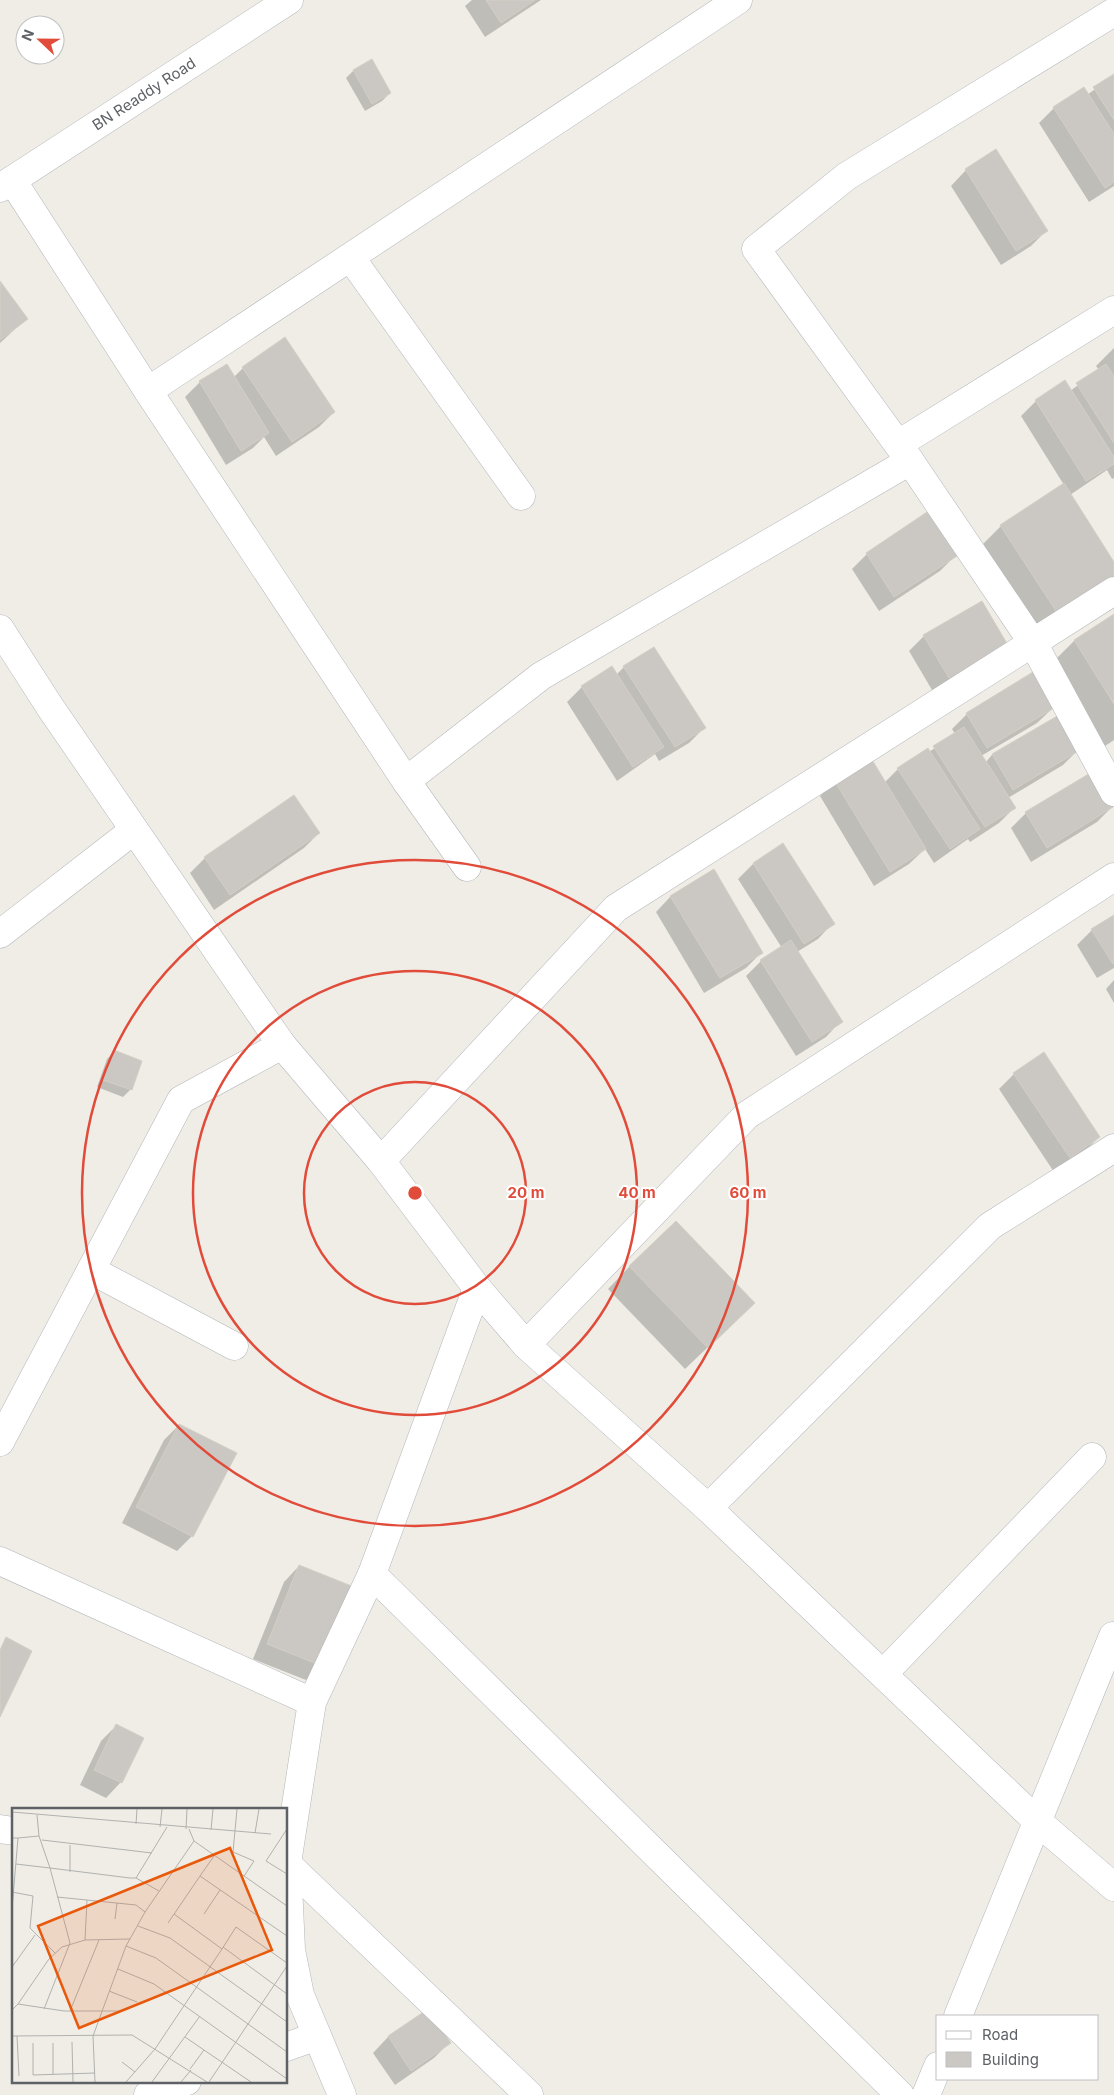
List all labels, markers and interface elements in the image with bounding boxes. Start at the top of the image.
north arrow [15,15,65,65]
text: N [18,27,37,43]
street label: BN Readdy Road [89,53,199,134]
text: 20 m [508,1183,544,1202]
text: 40 m [618,1183,656,1202]
text: 60 m [729,1183,767,1202]
centre of rings [406,1184,424,1202]
inset map [12,1808,288,2082]
legend [936,2015,1099,2080]
text: Road [982,2025,1018,2044]
text: Building [982,2050,1039,2069]

